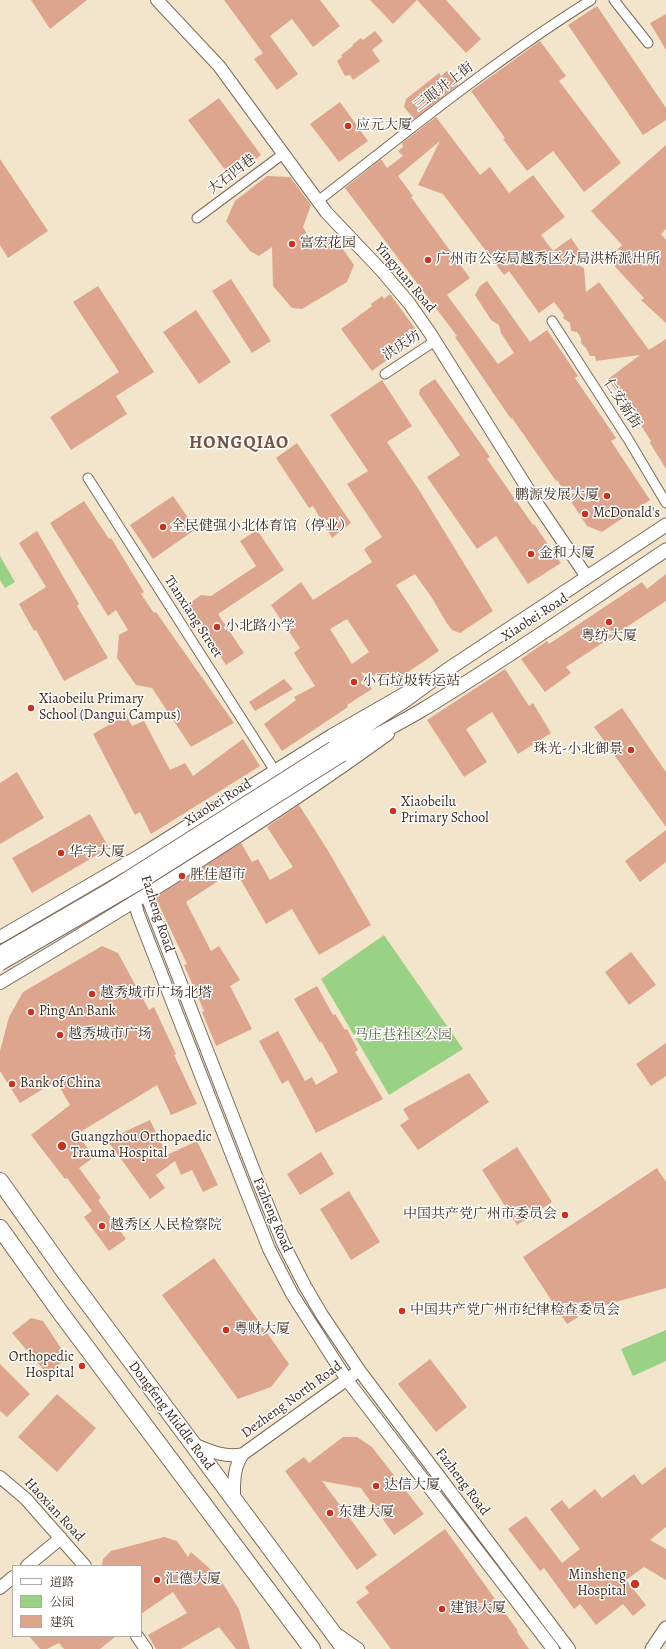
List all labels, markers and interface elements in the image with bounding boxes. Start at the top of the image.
street label: 三眼井上街 [411,59,477,115]
place label: 应元大厦 [356,118,412,134]
marker: 应元大厦 [343,121,353,131]
street label: 大石四巷 [205,151,259,199]
place label: 富宏花园 [300,236,356,252]
marker: 富宏花园 [287,239,297,249]
street label: Yingyuan Road [371,240,439,316]
place label: 广州市公安局越秀区分局洪桥派出所 [436,252,660,268]
marker: 广州市公安局越秀区分局洪桥派出所 [423,255,433,265]
street label: 洪庆坊 [380,328,424,364]
street label: 仁安新街 [600,376,644,432]
district label: HONGQIAO [189,433,289,455]
place label: 鹏源发展大厦 [515,488,599,504]
marker: 鹏源发展大厦 [602,491,612,501]
place label: McDonald's [593,506,660,522]
marker: McDonald's [580,509,590,519]
place label: 全民健强小北体育馆（停业） [171,519,353,535]
marker: 全民健强小北体育馆（停业） [158,522,168,532]
place label: 金和大厦 [539,546,595,562]
marker: 金和大厦 [526,549,536,559]
street label: Tianxiang Street [160,573,226,661]
street label: Xiaobei Road [499,590,571,646]
marker: 粤纺大厦 [604,617,614,627]
place label: 小北路小学 [225,619,295,635]
marker: 小北路小学 [212,622,222,632]
place label: 粤纺大厦 [581,629,637,645]
place label: 小石垃圾转运站 [362,674,460,690]
marker: 小石垃圾转运站 [349,677,359,687]
place label: Xiaobeilu Primary School (Dangui Campus) [39,692,180,724]
marker: Xiaobeilu Primary School (Dangui Campus) [26,703,36,713]
place label: 珠光-小北御景 [534,742,623,758]
marker: 珠光-小北御景 [626,745,636,755]
street label: Xiaobei Road [181,776,255,830]
place label: Xiaobeilu Primary School [401,795,489,828]
marker: Xiaobeilu Primary School [388,806,398,816]
place label: 华宇大厦 [69,845,125,861]
marker: 华宇大厦 [56,848,66,858]
place label: 胜佳超市 [190,868,246,884]
marker: 胜佳超市 [177,871,187,881]
street label: Fazheng Road [137,873,177,955]
place label: 越秀城市广场北塔 [100,986,212,1002]
marker: 越秀城市广场北塔 [87,989,97,999]
place label: Ping An Bank [39,1004,116,1020]
marker: Ping An Bank [26,1007,36,1017]
place label: 越秀城市广场 [68,1027,152,1043]
park label: 马庄巷社区公园 [354,1028,452,1044]
marker: 越秀城市广场 [55,1030,65,1040]
place label: Bank of China [20,1076,101,1092]
marker: Bank of China [7,1079,17,1089]
place label: Guangzhou Orthopaedic Trauma Hospital [71,1130,212,1162]
marker: Guangzhou Orthopaedic Trauma Hospital [56,1140,68,1152]
street label: Fazheng Road [249,1175,295,1255]
place label: 中国共产党广州市委员会 [403,1207,557,1223]
marker: 中国共产党广州市委员会 [560,1210,570,1220]
place label: 越秀区人民检察院 [110,1218,222,1234]
marker: 越秀区人民检察院 [97,1221,107,1231]
place label: 中国共产党广州市纪律检查委员会 [410,1303,620,1319]
marker: 中国共产党广州市纪律检查委员会 [397,1306,407,1316]
place label: 粤财大厦 [234,1322,290,1338]
marker: 粤财大厦 [221,1325,231,1335]
place label: Orthopedic Hospital [9,1350,74,1382]
street label: Dongfeng Middle Road [125,1358,217,1474]
street label: Dezheng North Road [239,1358,345,1442]
marker: Orthopedic Hospital [77,1361,87,1371]
street label: Fazheng Road [431,1445,493,1519]
street label: Haoxian Road [21,1475,87,1545]
place label: 达信大厦 [384,1478,440,1494]
marker: 达信大厦 [371,1481,381,1491]
place label: 东建大厦 [338,1505,394,1521]
marker: 东建大厦 [325,1508,335,1518]
legend [12,1565,142,1637]
place label: Minsheng Hospital [569,1568,626,1600]
place label: 汇德大厦 [165,1572,221,1588]
text: 道路 [50,1574,74,1590]
marker: 汇德大厦 [152,1575,162,1585]
marker: Minsheng Hospital [629,1578,641,1590]
text: 公园 [50,1594,74,1610]
place label: 建银大厦 [450,1601,506,1617]
marker: 建银大厦 [437,1604,447,1614]
text: 建筑 [50,1614,74,1630]

